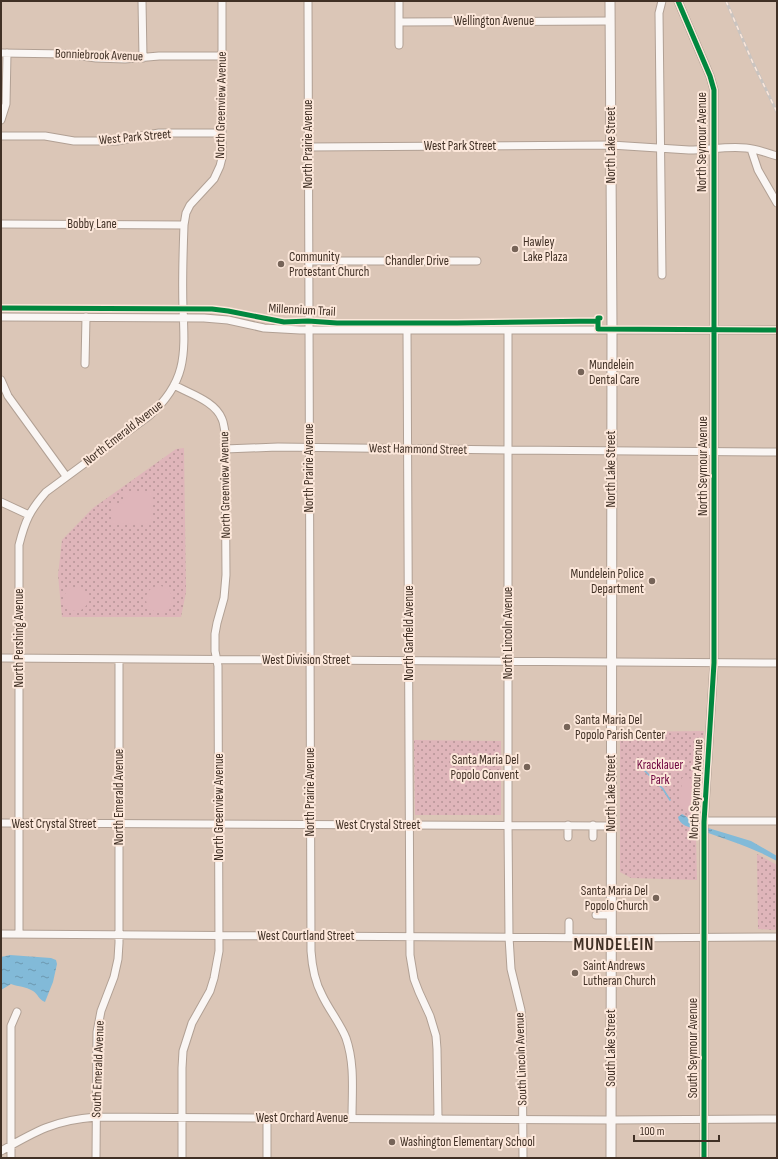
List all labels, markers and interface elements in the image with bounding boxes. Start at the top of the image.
street label: Wellington Avenue [454,13,534,29]
street label: Bonniebrook Avenue [55,45,143,65]
street label: North Greenview Avenue [212,51,230,159]
street label: North Seymour Avenue [694,92,710,192]
street label: North Prairie Avenue [300,99,316,189]
street label: North Lake Street [603,107,619,183]
street label: West Park Street [98,126,172,148]
street label: West Park Street [424,138,496,154]
street label: Bobby Lane [67,216,117,232]
place label: Hawley Lake Plaza [523,234,567,265]
marker: Hawley Lake Plaza [510,244,520,254]
place label: Community Protestant Church [289,249,369,280]
street label: Chandler Drive [385,253,449,269]
marker: Community Protestant Church [276,259,286,269]
street label: Millennium Trail [268,300,336,320]
place label: Mundelein Dental Care [589,357,640,388]
marker: Mundelein Dental Care [576,367,586,377]
street label: North Emerald Avenue [80,397,166,469]
street label: North Seymour Avenue [695,416,711,516]
street label: North Prairie Avenue [301,423,317,513]
street label: North Greenview Avenue [216,431,234,539]
street label: North Lake Street [603,431,619,507]
street label: West Hammond Street [369,440,467,458]
place label: Mundelein Police Department [571,566,644,597]
marker: Mundelein Police Department [647,576,657,586]
street label: North Garfield Avenue [401,585,417,681]
street label: North Lincoln Avenue [500,587,516,679]
street label: North Pershing Avenue [11,588,27,688]
street label: West Division Street [262,652,350,668]
place label: Santa Maria Del Popolo Parish Center [575,712,665,743]
marker: Santa Maria Del Popolo Parish Center [562,722,572,732]
street label: North Seymour Avenue [685,739,707,839]
street label: North Prairie Avenue [302,747,318,837]
street label: North Emerald Avenue [111,749,127,845]
place label: Santa Maria Del Popolo Convent [451,752,519,783]
street label: North Greenview Avenue [211,753,227,861]
street label: North Lake Street [603,755,619,831]
park label: Kracklauer Park [637,757,683,788]
marker: Santa Maria Del Popolo Convent [522,762,532,772]
street label: West Crystal Street [12,816,96,832]
street label: West Crystal Street [336,817,420,833]
place label: Santa Maria Del Popolo Church [581,883,648,914]
marker: Santa Maria Del Popolo Church [651,893,661,903]
street label: West Courtland Street [258,928,354,944]
district label: MUNDELEIN [574,935,654,955]
place label: Saint Andrews Lutheran Church [583,958,656,989]
marker: Saint Andrews Lutheran Church [570,968,580,978]
street label: South Seymour Avenue [685,998,701,1098]
street label: South Lake Street [603,1009,619,1087]
street label: South Lincoln Avenue [511,1012,531,1106]
street label: South Emerald Avenue [88,1020,108,1118]
street label: West Orchard Avenue [256,1110,348,1126]
scale bar [634,1117,719,1143]
text: 100 m [640,1124,665,1139]
place label: Washington Elementary School [400,1134,535,1150]
marker: Washington Elementary School [387,1137,397,1147]

